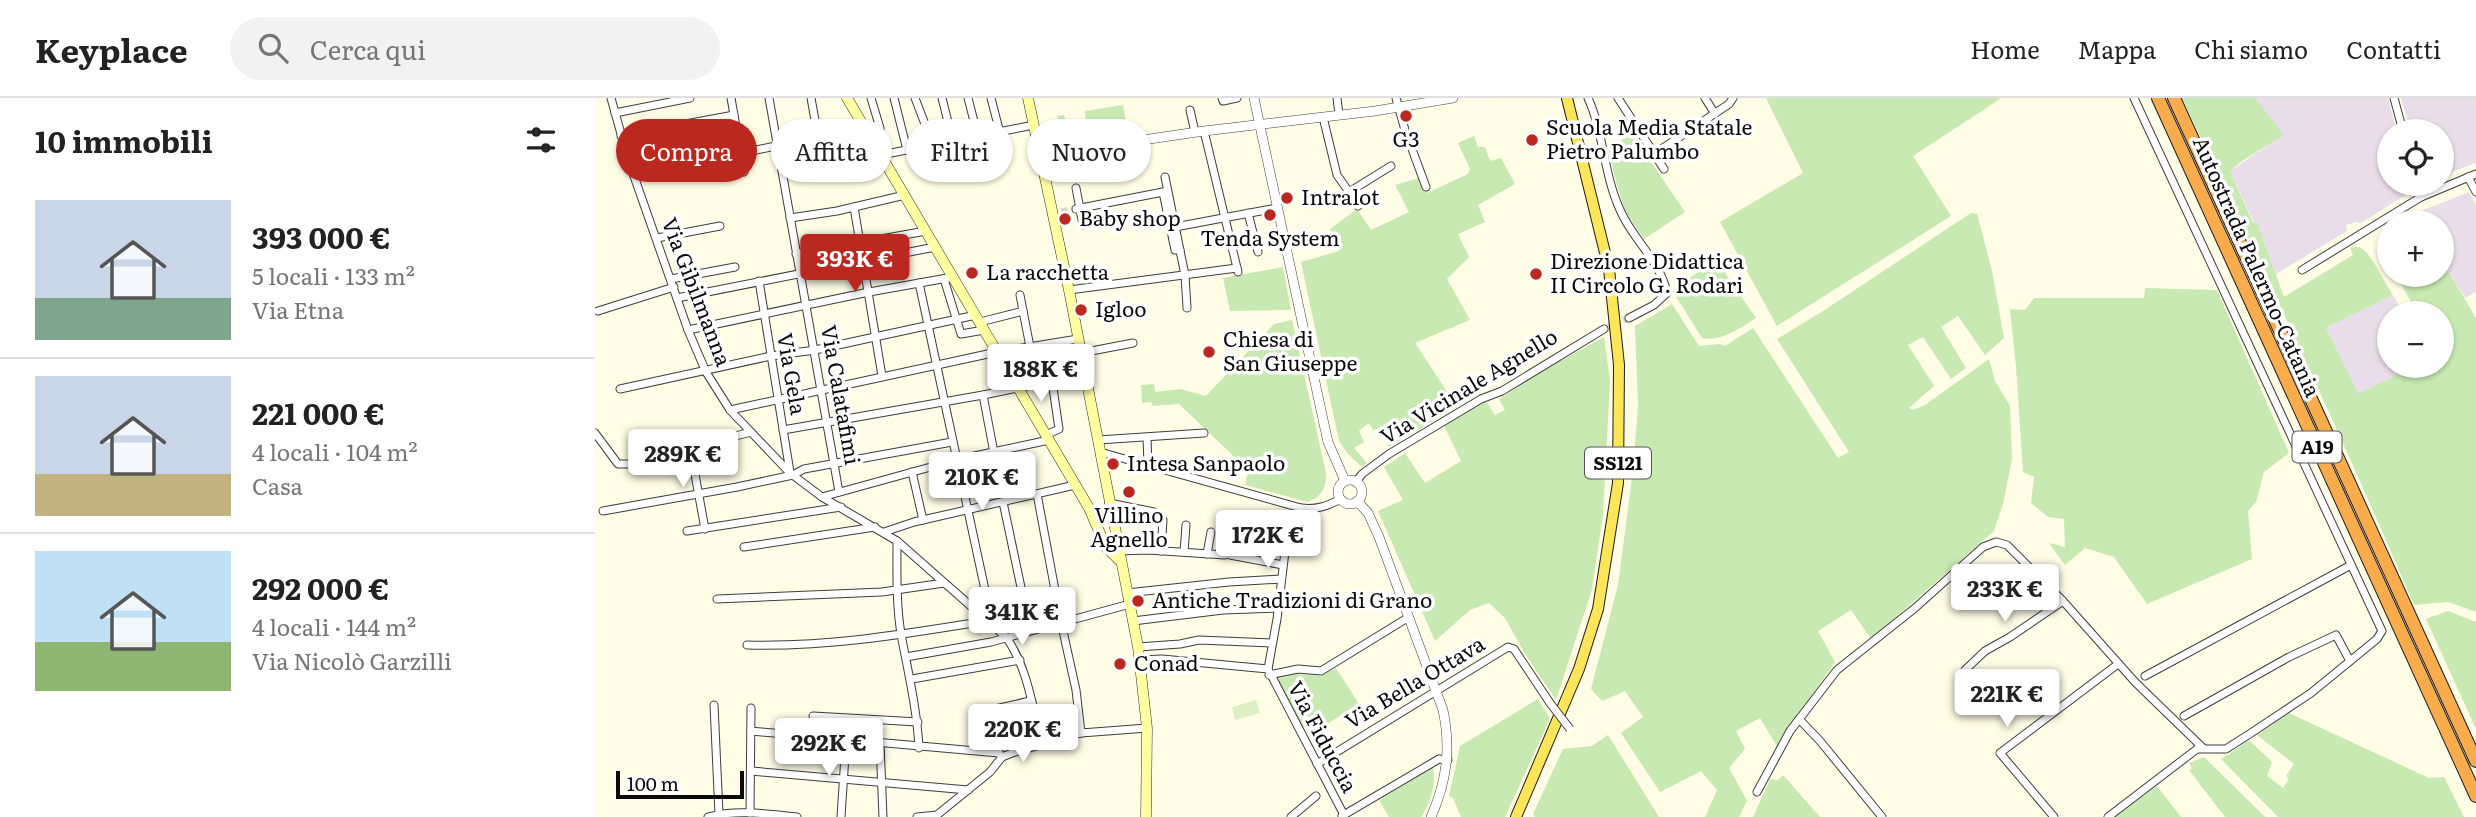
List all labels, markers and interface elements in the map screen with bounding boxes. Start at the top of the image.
search box [230,17,720,80]
text: Keyplace [35,24,188,73]
icon: search [254,29,292,67]
text: Cerca qui [310,29,426,68]
text: Home [1970,31,2040,66]
text: Mappa [2078,31,2156,66]
text: Chi siamo [2194,31,2308,66]
text: Contatti [2346,31,2441,66]
marker: G3 [1398,108,1414,124]
place label: Scuola Media Statale Pietro Palumbo [1546,110,1753,165]
text: 10 immobili [35,118,213,162]
chip: Compra [616,119,757,182]
chip: Affitta [771,119,892,182]
chip: Filtri [906,119,1013,182]
chip: Nuovo [1027,119,1151,182]
map controls [2377,119,2454,378]
button: locate [2377,119,2454,196]
icon: filters [522,121,560,159]
place label: G3 [1392,122,1420,153]
street label: Autostrada Palermo-Catania [2187,131,2330,402]
marker: Scuola Media Statale Pietro Palumbo [1524,132,1540,148]
place label: Intralot [1301,180,1380,211]
marker: Intralot [1279,190,1295,206]
place label: Baby shop [1079,201,1181,232]
marker: Tenda System [1262,207,1278,223]
button: + [2377,210,2454,287]
marker: Baby shop [1057,211,1073,227]
street label: Via Gibilmanna [656,212,741,371]
text: 393 000 € [252,214,391,258]
place label: Tenda System [1200,221,1340,252]
icon: home [91,228,175,312]
pin: 393K € [798,234,912,294]
text: 393K € [816,240,894,274]
place label: Direzione Didattica II Circolo G. Rodari [1550,244,1745,299]
place label: La racchetta [986,255,1110,286]
text: 5 locali · 133 m² [252,258,415,292]
marker: La racchetta [964,265,980,281]
marker: Direzione Didattica II Circolo G. Rodari [1528,266,1544,282]
text: Via Etna [252,292,344,326]
place label: Igloo [1095,292,1147,323]
button: − [2377,301,2454,378]
marker: Igloo [1073,302,1089,318]
street label: Via Vicinale Agnello [1373,319,1562,450]
street label: Via Calatafimi [815,322,870,467]
place label: Chiesa di San Giuseppe [1223,322,1358,377]
street label: Via Gela [771,330,816,418]
pin: 188K € [984,344,1098,404]
marker: Chiesa di San Giuseppe [1201,344,1217,360]
text: 188K € [1003,350,1079,384]
text: 221 000 € [252,390,385,434]
icon: home [91,404,175,488]
pin: 289K € [626,430,740,489]
road number: A19 [2293,432,2341,462]
text: 4 locali · 104 m² [252,434,418,468]
text: 289K € [644,435,722,469]
place label: Intesa Sanpaolo [1127,446,1285,477]
road number: SS121 [1585,448,1651,478]
pin: 210K € [925,452,1039,512]
marker: Intesa Sanpaolo [1105,456,1121,472]
text: 210K € [945,458,1019,492]
text: Casa [252,468,303,502]
marker: Villino Agnello [1121,484,1137,500]
place label: Villino Agnello [1090,498,1168,553]
pin: 172K € [1211,510,1325,570]
text: 172K € [1232,516,1304,550]
pin: 233K € [1948,564,2062,624]
text: 292 000 € [252,565,389,609]
text: 233K € [1967,570,2043,604]
icon: home [91,579,175,663]
place label: Antiche Tradizioni di Grano [1152,583,1432,614]
pin: 341K € [965,588,1079,647]
text: 341K € [985,593,1059,627]
marker: Antiche Tradizioni di Grano [1130,593,1146,609]
text: 4 locali · 144 m² [252,609,416,643]
street label: Via Bella Ottava [1338,626,1490,735]
text: Via Nicolò Garzilli [252,643,452,677]
place label: Conad [1134,646,1199,677]
marker: Conad [1112,656,1128,672]
pin: 221K € [1950,670,2064,729]
street label: Via Fiduccia [1282,674,1367,798]
text: 221K € [1971,675,2043,709]
pin: 220K € [966,704,1080,764]
text: 220K € [984,710,1062,744]
pin: 292K € [772,718,886,778]
text: 292K € [791,724,867,758]
scale bar [616,768,744,800]
text: 100 m [627,769,679,797]

